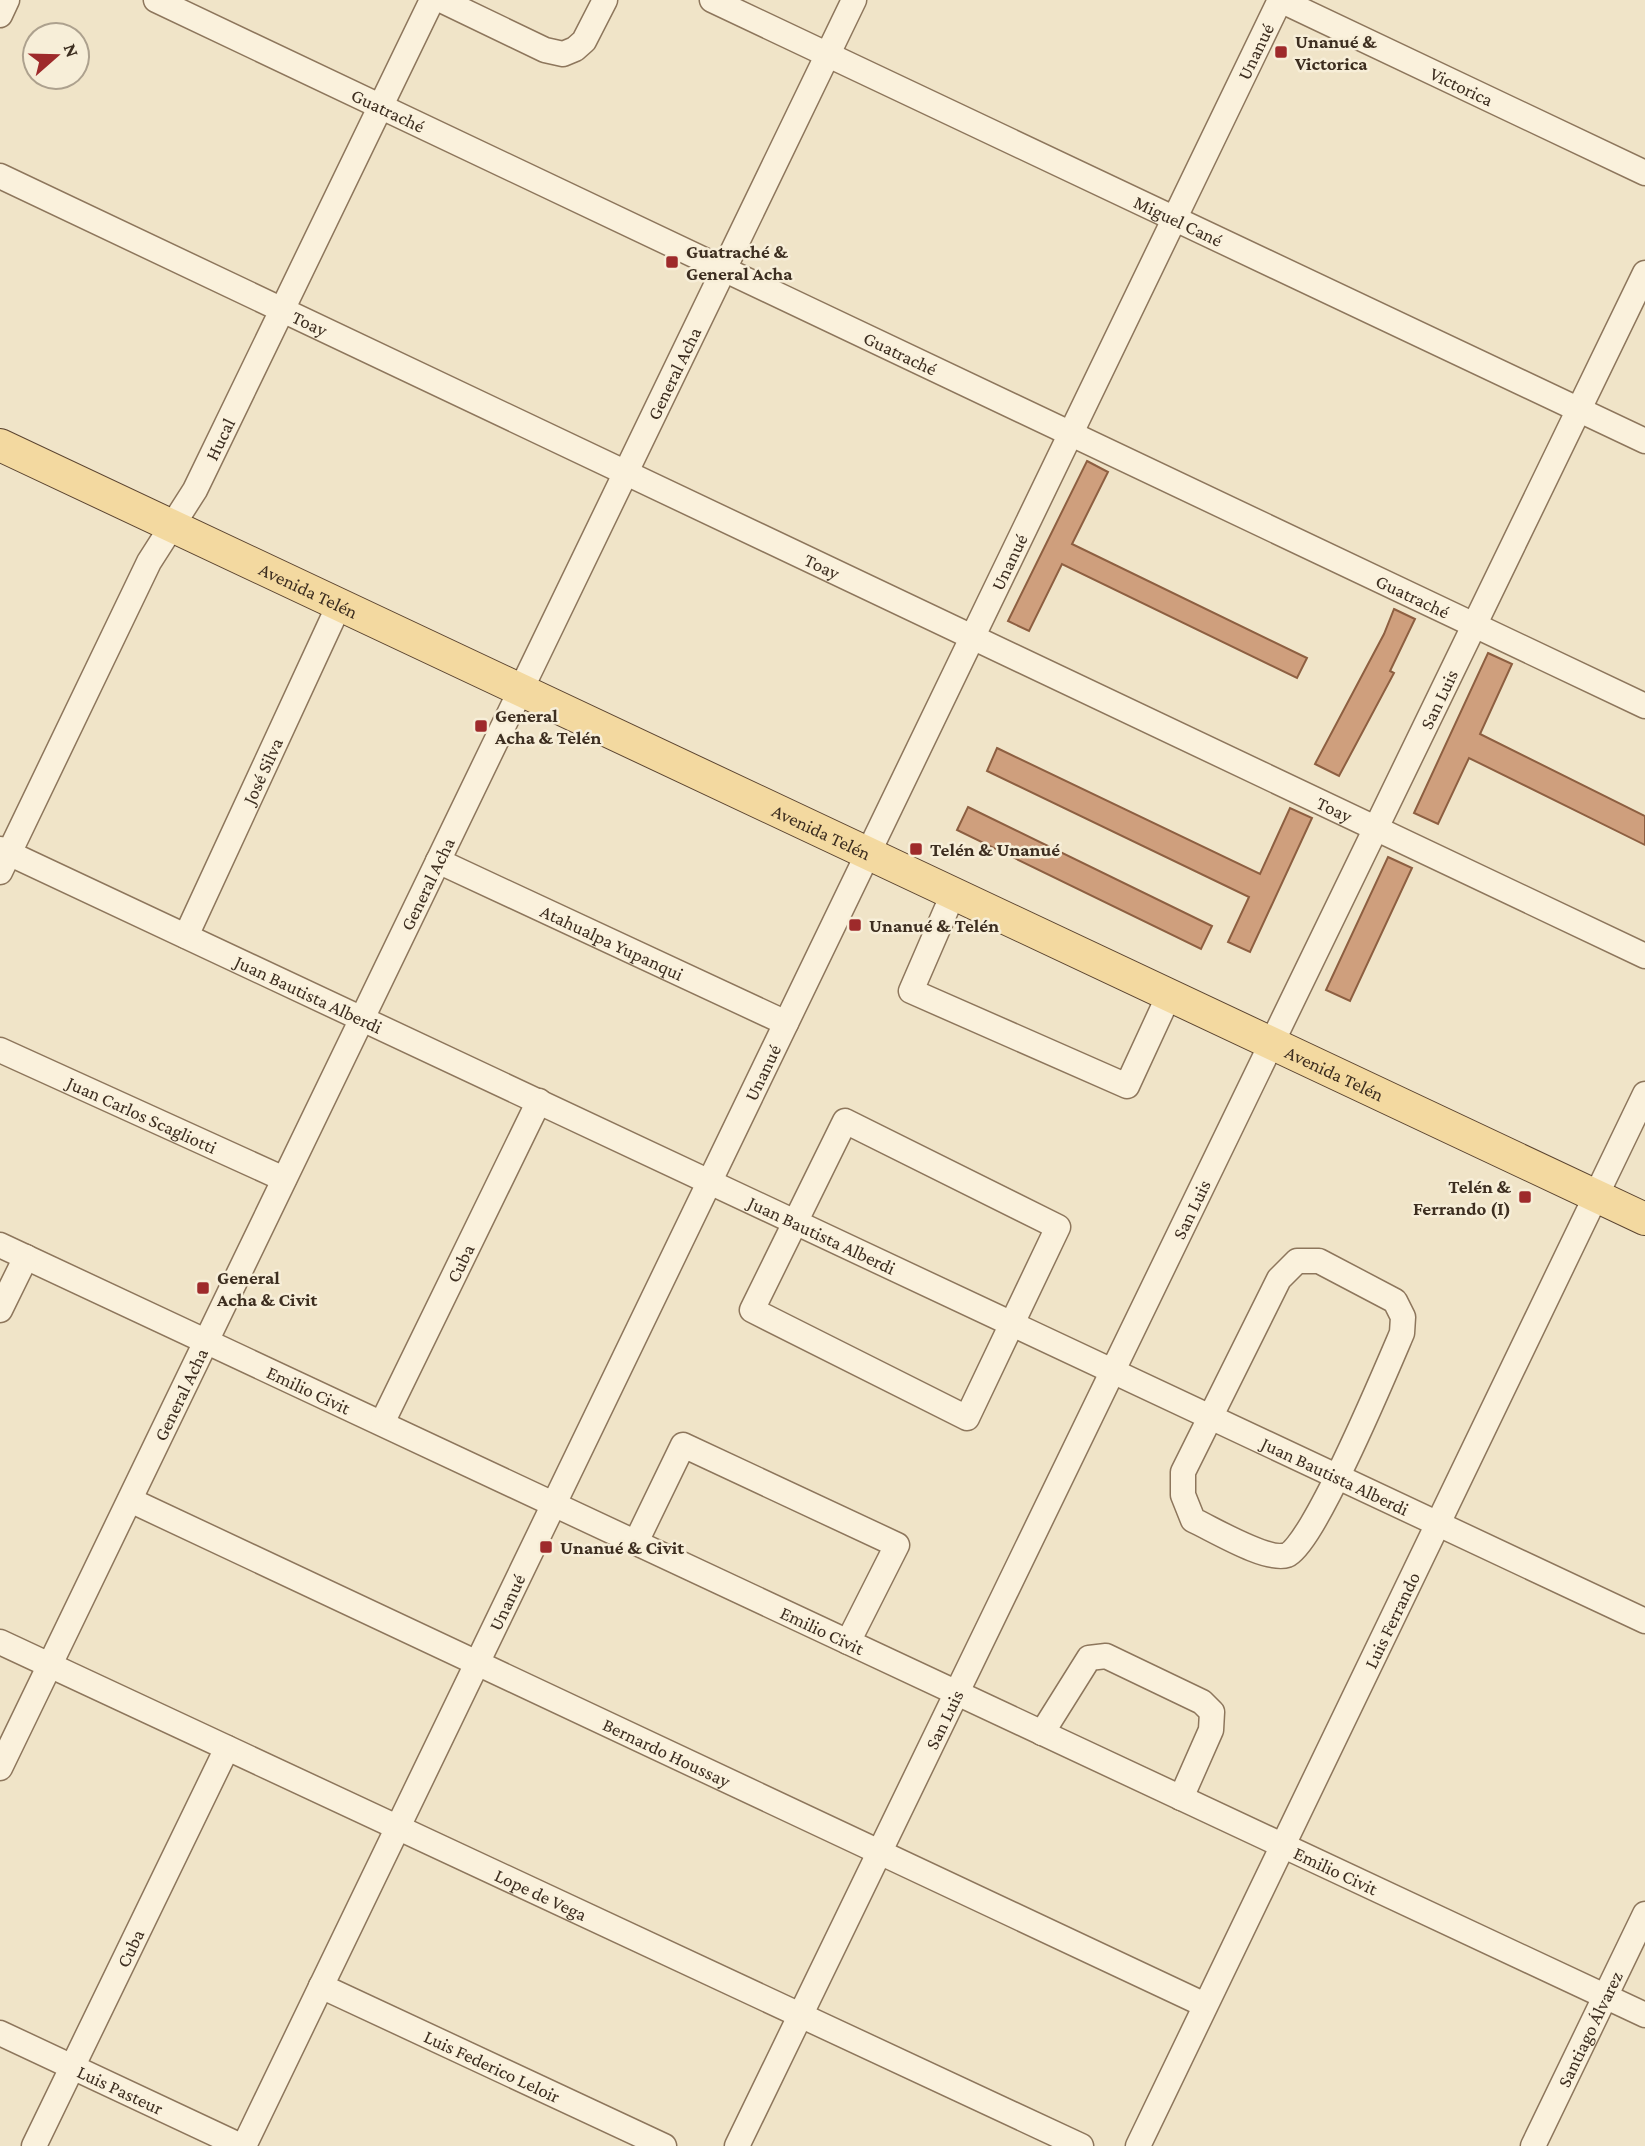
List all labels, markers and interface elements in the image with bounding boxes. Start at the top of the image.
street label: Unanué [1233,20,1278,83]
north arrow [21,21,91,91]
place label: Unanué & Victorica [1294,31,1377,74]
text: N [59,41,84,60]
marker: Unanué & Victorica [1273,44,1289,60]
street label: Victorica [1426,63,1497,111]
street label: Guatraché [348,84,428,137]
street label: Miguel Cané [1131,191,1226,251]
place label: Guatraché & General Acha [686,241,793,284]
marker: Guatraché & General Acha [664,254,680,270]
street label: Toay [289,306,331,341]
street label: General Acha [643,323,706,423]
street label: Guatraché [860,327,940,380]
street label: Hucal [201,415,239,464]
street label: Unanué [987,531,1032,594]
street label: Toay [801,549,843,584]
street label: Avenida Telén [256,558,361,623]
street label: Guatraché [1373,570,1453,623]
street label: San Luis [1416,666,1462,732]
place label: General Acha & Telén [494,705,601,748]
marker: General Acha & Telén [473,718,489,734]
street label: José Silva [238,734,287,809]
street label: Toay [1313,792,1356,827]
street label: Avenida Telén [769,800,874,864]
street label: General Acha [396,834,459,934]
place label: Telén & Unanué [930,839,1060,860]
marker: Telén & Unanué [908,841,924,857]
street label: Atahualpa Yupanqui [537,900,687,985]
place label: Unanué & Telén [869,915,999,936]
marker: Unanué & Telén [847,917,863,933]
street label: Juan Bautista Alberdi [230,950,385,1038]
street label: Unanué [740,1041,785,1104]
street label: Avenida Telén [1282,1041,1387,1106]
street label: Juan Carlos Scagliotti [62,1071,220,1158]
street label: San Luis [1168,1176,1215,1243]
place label: Telén & Ferrando (I) [1413,1176,1512,1220]
marker: Telén & Ferrando (I) [1517,1189,1533,1205]
street label: Juan Bautista Alberdi [743,1191,899,1279]
street label: Cuba [442,1241,479,1286]
place label: General Acha & Civit [216,1267,318,1310]
marker: General Acha & Civit [195,1280,211,1296]
street label: General Acha [150,1345,212,1444]
street label: Emilio Civit [263,1361,354,1419]
street label: Juan Bautista Alberdi [1256,1432,1412,1520]
place label: Unanué & Civit [560,1537,684,1558]
marker: Unanué & Civit [538,1539,554,1555]
street label: Luis Ferrando [1360,1569,1424,1672]
street label: Unanué [485,1571,530,1634]
street label: Emilio Civit [777,1602,868,1659]
street label: San Luis [921,1687,967,1753]
street label: Bernardo Houssay [599,1714,734,1792]
street label: Emilio Civit [1291,1842,1381,1900]
street label: Lope de Vega [492,1864,590,1925]
street label: Cuba [112,1926,149,1971]
street label: Santiago Álvarez [1553,1968,1627,2090]
street label: Luis Federico Leloir [421,2026,564,2107]
street label: Luis Pasteur [74,2061,167,2119]

